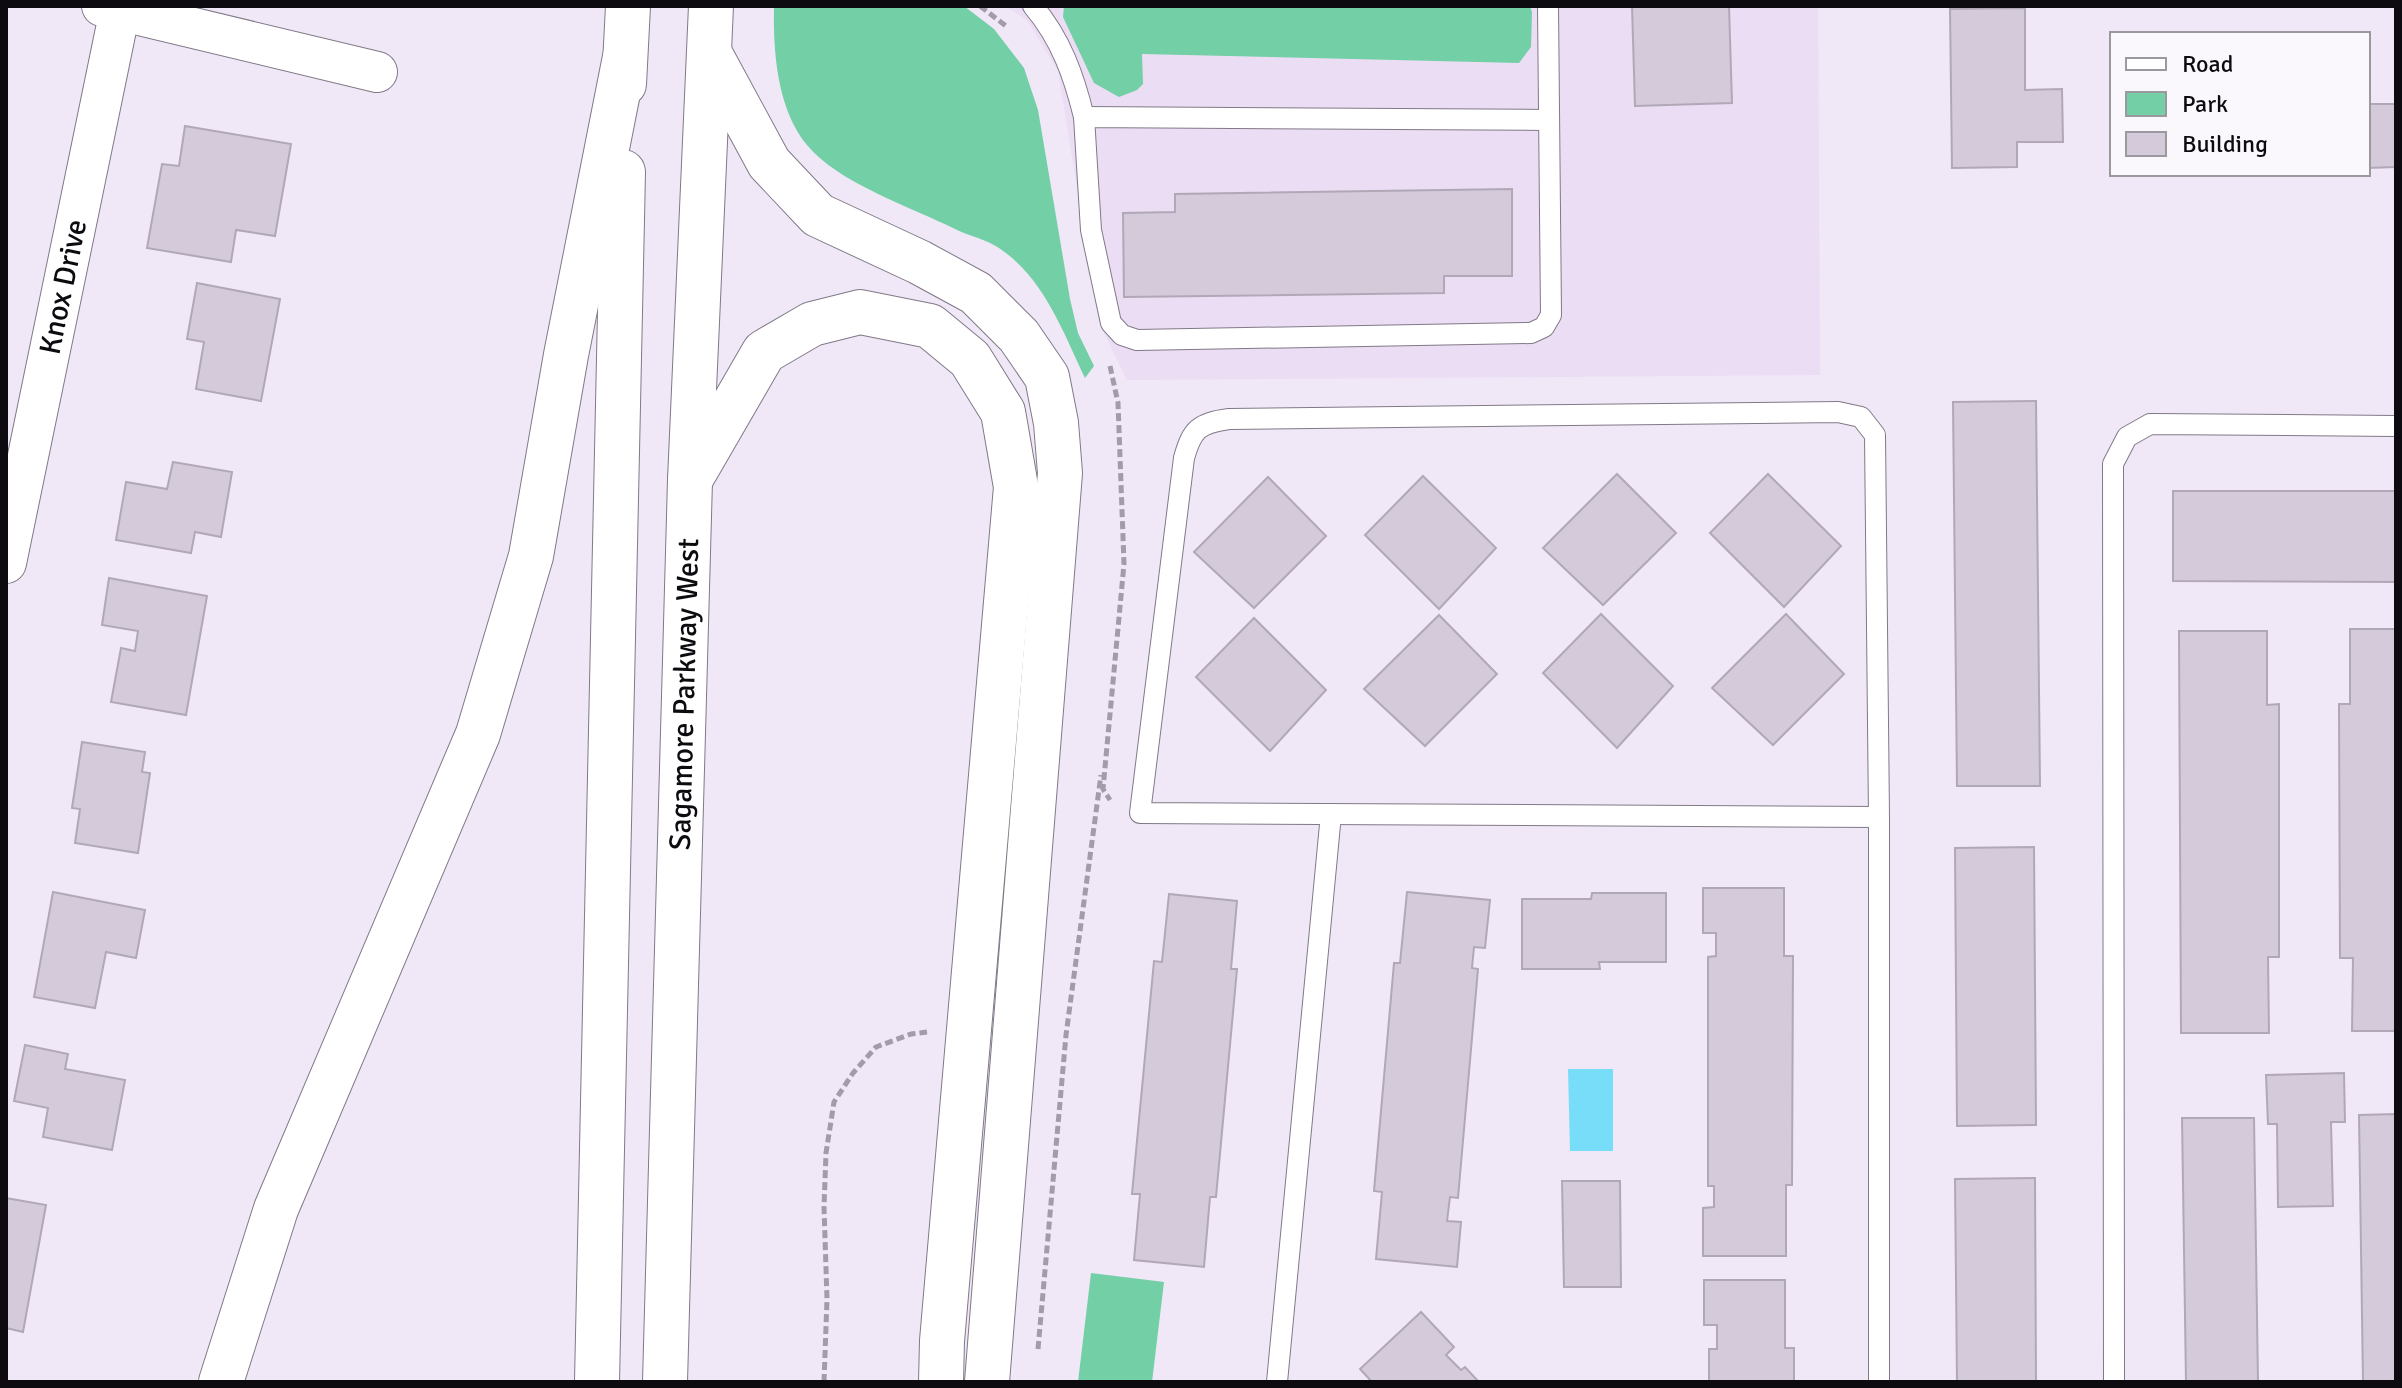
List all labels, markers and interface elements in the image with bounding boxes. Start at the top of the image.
legend [2110,32,2370,176]
text: Road [2182,49,2233,79]
text: Park [2182,89,2228,119]
text: Building [2182,129,2268,159]
street label: Knox Drive [31,216,95,358]
street label: Sagamore Parkway West [662,538,707,851]

